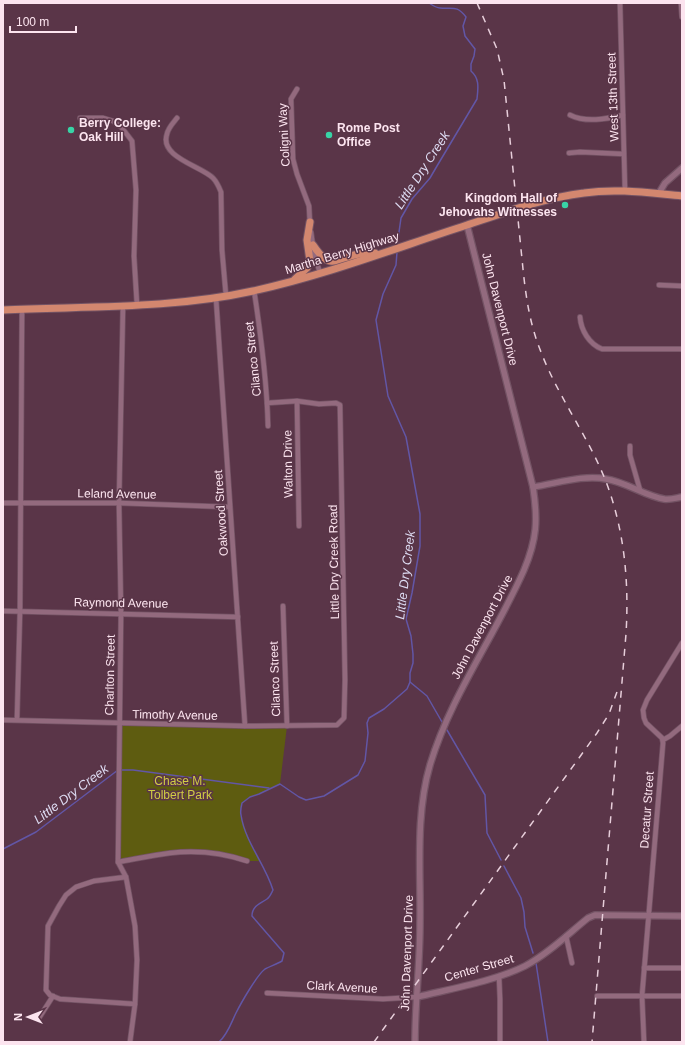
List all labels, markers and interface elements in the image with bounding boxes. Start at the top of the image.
scale bar [10,8,76,34]
text: 100 m [16,15,49,29]
street label: West 13th Street [604,52,622,142]
street label: Coligni Way [275,103,293,167]
place label: Berry College: Oak Hill [79,116,161,144]
place label: Rome Post Office [337,121,400,149]
marker: Berry College: Oak Hill [66,125,76,135]
water label: Little Dry Creek [391,127,454,212]
marker: Rome Post Office [324,130,334,140]
place label: Kingdom Hall of Jehovahs Witnesses [439,191,558,219]
marker: Kingdom Hall of Jehovahs Witnesses [560,200,570,210]
street label: Martha Berry Highway [283,229,401,277]
street label: John Davenport Drive [479,251,521,367]
street label: Cilanco Street [242,320,264,397]
street label: Walton Drive [280,429,296,498]
street label: Oakwood Street [211,469,231,556]
street label: Leland Avenue [77,486,157,502]
street label: Little Dry Creek Road [326,505,342,619]
water label: Little Dry Creek [392,528,418,620]
street label: John Davenport Drive [449,572,516,682]
street label: Raymond Avenue [74,595,169,611]
street label: Charlton Street [102,634,118,715]
street label: Cilanco Street [267,640,283,717]
street label: Timothy Avenue [132,707,218,723]
water label: Little Dry Creek [31,760,112,827]
street label: Decatur Street [637,770,657,849]
park label: Chase M. Tolbert Park [148,774,213,802]
street label: John Davenport Drive [398,894,416,1011]
street label: Center Street [443,951,516,985]
street label: Clark Avenue [306,978,378,996]
north arrow [8,997,48,1037]
text: N [12,1013,24,1021]

